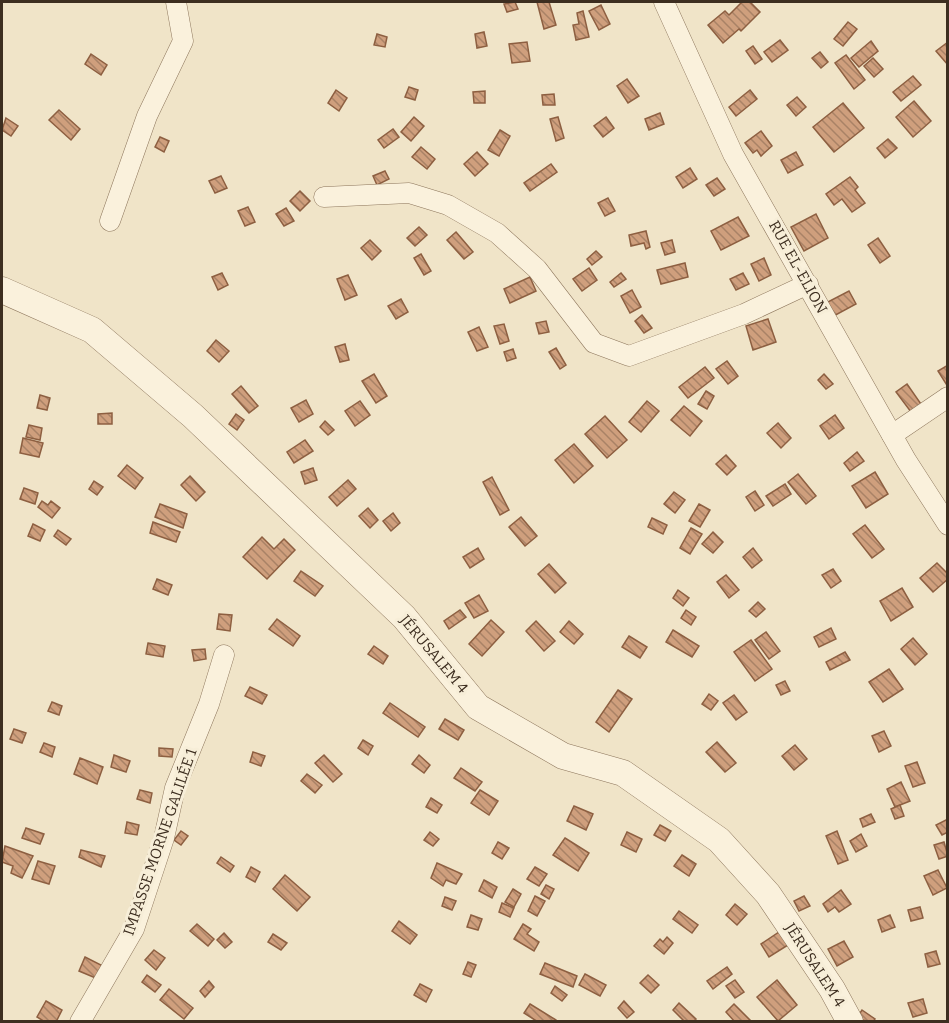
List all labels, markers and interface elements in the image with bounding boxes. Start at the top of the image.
street label: RUE EL-ELION [765,217,831,317]
street label: JÉRUSALEM 4 [395,611,472,697]
street label: IMPASSE MORNE GALILÉE 1 [120,746,200,938]
street label: JÉRUSALEM 4 [781,919,849,1011]

